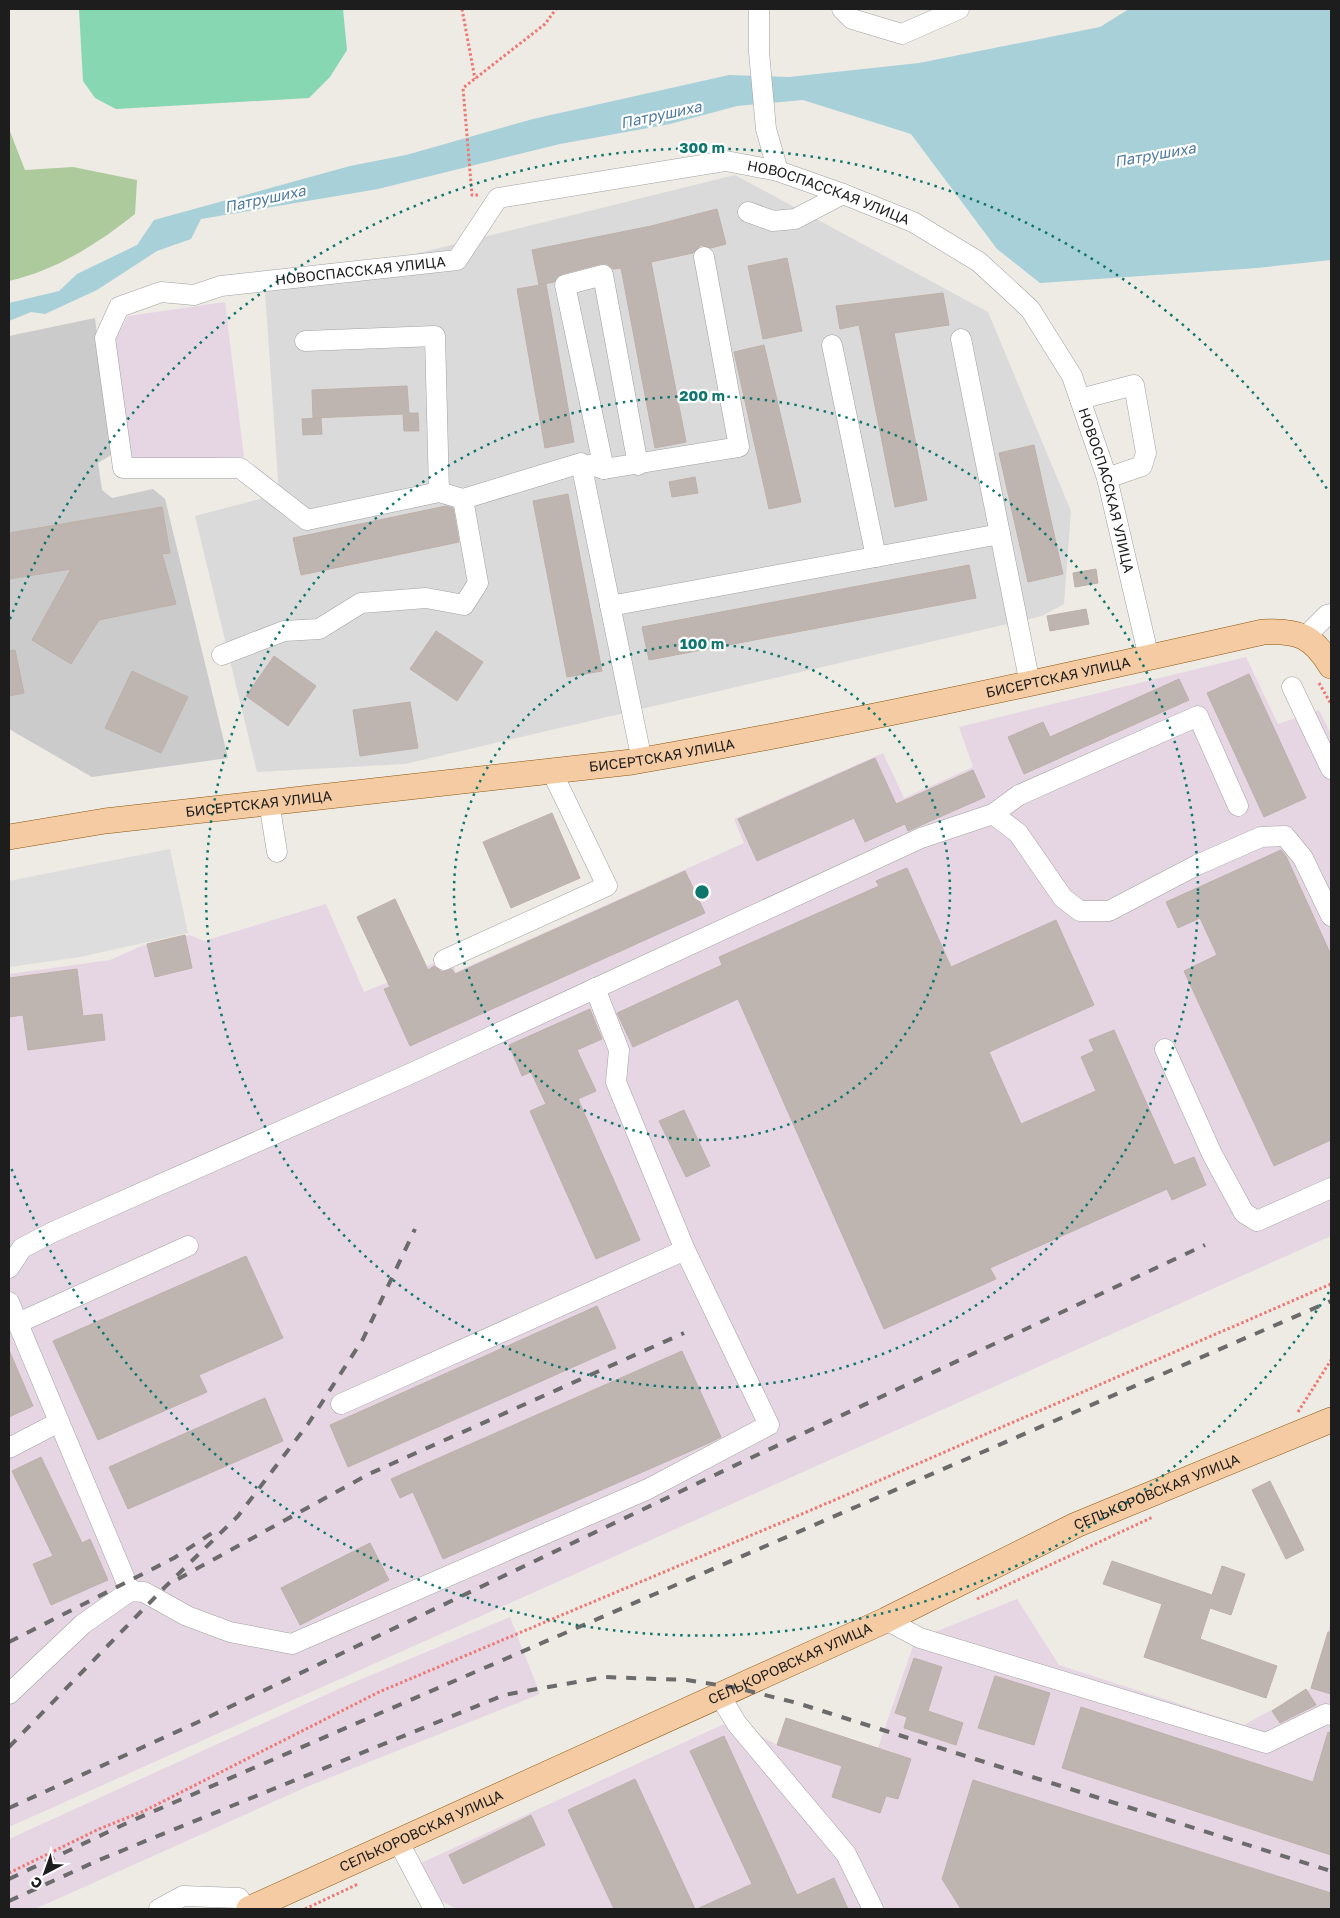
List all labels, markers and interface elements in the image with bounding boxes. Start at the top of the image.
water label: Патрушиха [619,97,704,132]
text: 300 m [679,138,725,156]
water label: Патрушиха [1113,138,1198,171]
street label: НОВОСПАССКАЯ УЛИЦА [746,156,913,228]
water label: Патрушиха [223,181,308,216]
street label: НОВОСПАССКАЯ УЛИЦА [274,252,447,288]
text: 200 m [679,386,725,404]
street label: НОВОСПАССКАЯ УЛИЦА [1075,405,1138,575]
text: 100 m [680,634,724,652]
street label: БИСЕРТСКАЯ УЛИЦА [984,653,1132,701]
street label: БИСЕРТСКАЯ УЛИЦА [588,734,736,775]
street label: БИСЕРТСКАЯ УЛИЦА [185,787,333,820]
centre of rings [693,883,711,901]
street label: СЕЛЬКОРОВСКАЯ УЛИЦА [1071,1449,1242,1533]
street label: СЕЛЬКОРОВСКАЯ УЛИЦА [705,1618,875,1708]
street label: СЕЛЬКОРОВСКАЯ УЛИЦА [336,1786,506,1875]
north arrow [20,1848,70,1898]
text: С [27,1873,45,1893]

